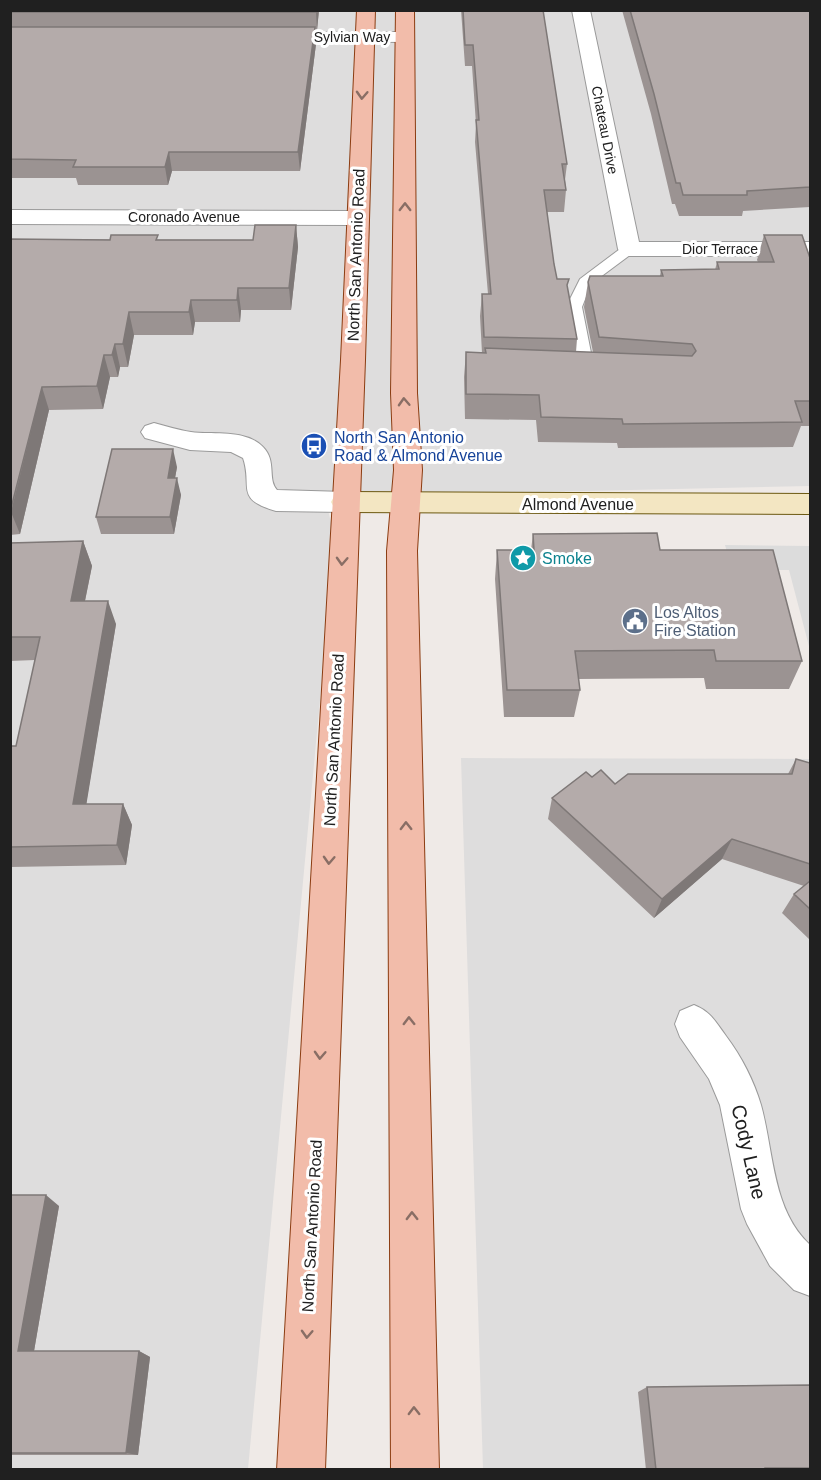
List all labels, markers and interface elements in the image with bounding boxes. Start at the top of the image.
street label: Sylvian Way [314,29,390,45]
street label: Chateau Drive [589,85,621,176]
one-way arrow [356,91,369,100]
street label: North San Antonio Road [344,168,368,342]
one-way arrow [399,203,411,212]
street label: Coronado Avenue [128,209,240,225]
street label: Dior Terrace [682,241,758,257]
one-way arrow [398,398,411,407]
place label: North San Antonio Road & Almond Avenue [334,429,503,464]
bus stop icon: North San Antonio Road & Almond Avenue [299,431,329,461]
street label: Almond Avenue [522,496,634,513]
place icon: Smoke [508,543,538,573]
place label: Smoke [542,550,592,567]
one-way arrow [336,556,349,565]
place label: Los Altos Fire Station [654,604,736,639]
public building icon: Los Altos Fire Station [620,606,650,636]
street label: North San Antonio Road [321,653,347,827]
one-way arrow [400,822,413,831]
one-way arrow [322,856,335,865]
one-way arrow [403,1017,415,1026]
one-way arrow [313,1051,326,1060]
street label: Cody Lane [727,1102,771,1202]
street label: North San Antonio Road [299,1139,325,1313]
one-way arrow [406,1212,418,1221]
one-way arrow [301,1329,314,1338]
one-way arrow [408,1407,420,1416]

